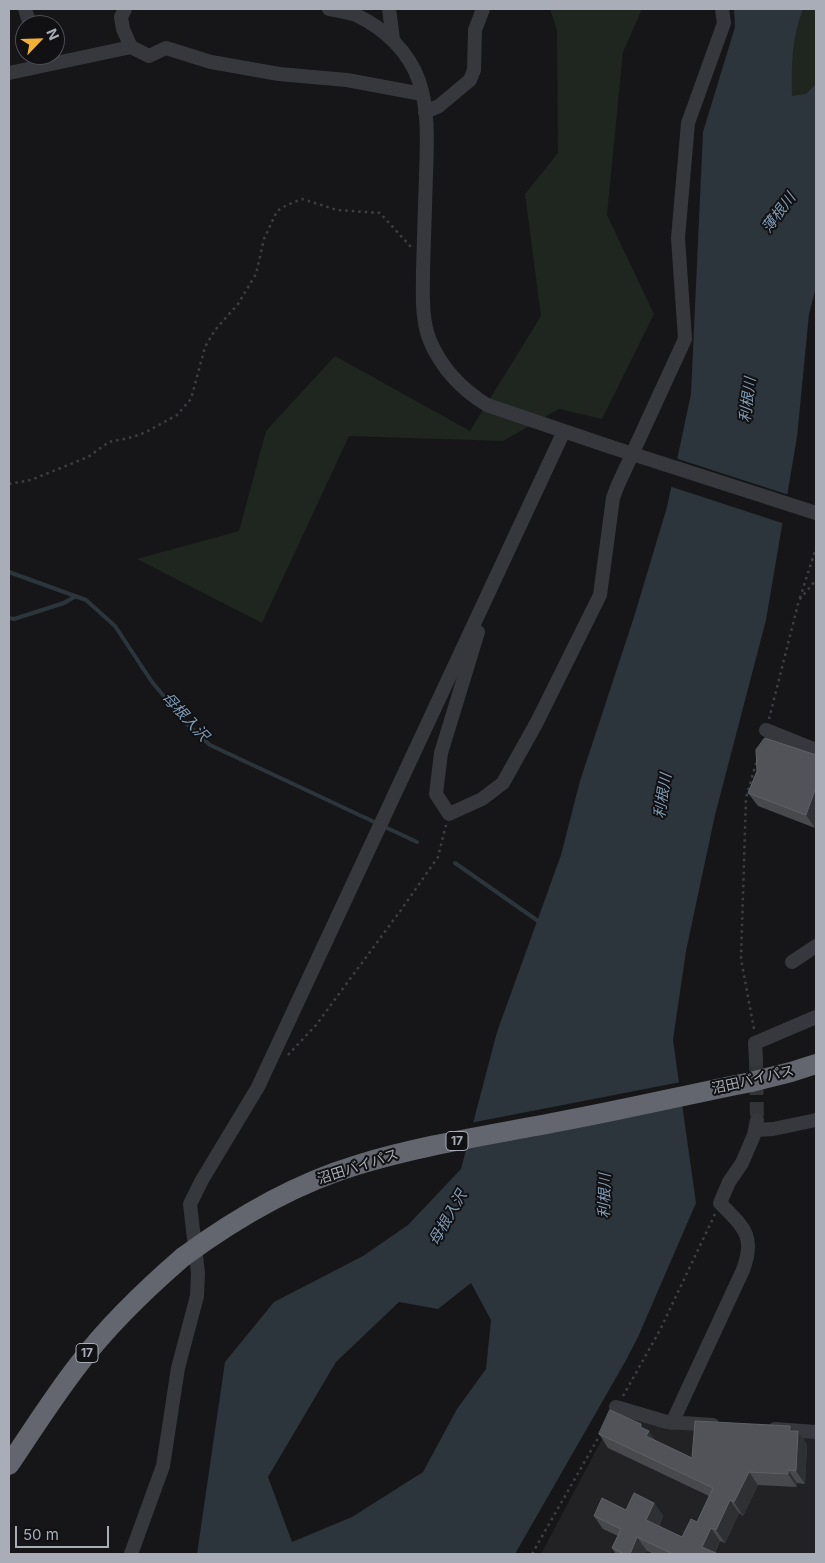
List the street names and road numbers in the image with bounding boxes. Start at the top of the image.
street label: 沼田バイパス [710,1062,796,1098]
road number: 17 [446,1132,468,1150]
street label: 沼田バイパス [315,1146,401,1188]
road number: 17 [76,1344,98,1362]

